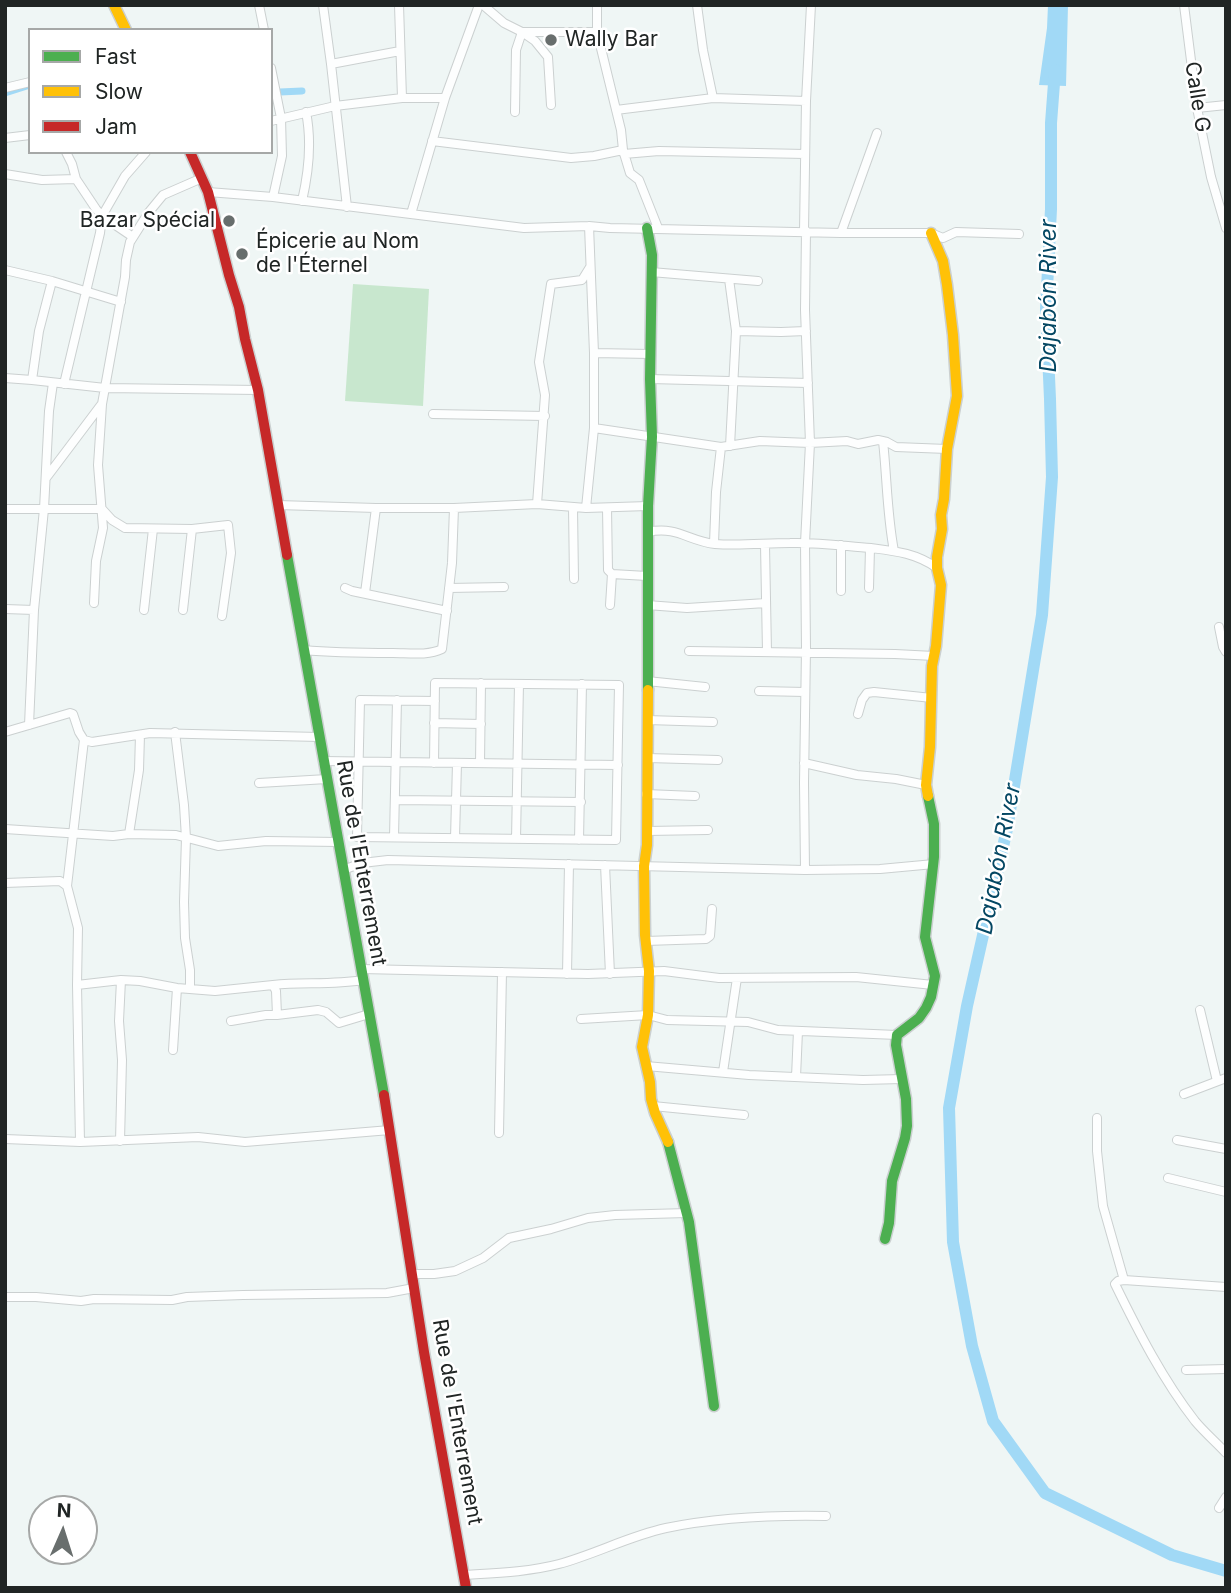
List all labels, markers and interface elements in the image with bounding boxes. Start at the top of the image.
place label: Wally Bar [565,27,658,53]
legend [28,28,273,154]
marker: Wally Bar [543,32,559,48]
text: Fast [95,44,137,69]
street label: Calle G [1179,60,1215,134]
text: Slow [95,79,143,104]
text: Jam [95,114,137,139]
place label: Bazar Spécial [80,208,215,234]
marker: Bazar Spécial [221,213,237,229]
water label: Dajabón River [1035,219,1063,373]
place label: Épicerie au Nom de l'Éternel [256,229,419,279]
marker: Épicerie au Nom de l'Éternel [234,246,250,262]
street label: Rue de l'Enterrement [331,758,391,968]
water label: Dajabón River [971,781,1027,937]
street label: Rue de l'Enterrement [427,1317,487,1527]
north arrow [28,1495,98,1565]
text: N [56,1499,72,1522]

